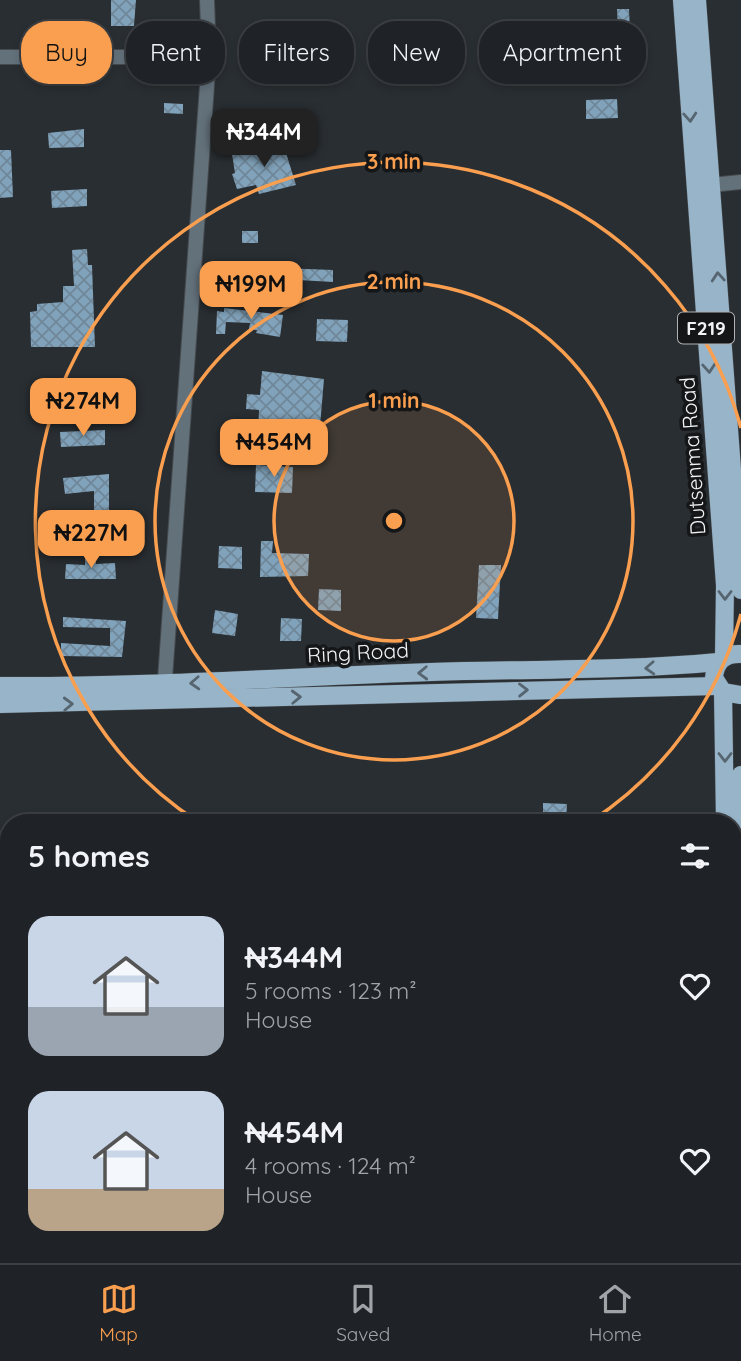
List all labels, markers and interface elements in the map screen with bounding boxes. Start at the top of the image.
chip: Buy [21,21,112,84]
chip: Rent [126,21,225,84]
chip: Filters [239,21,354,84]
chip: New [368,21,465,84]
chip: Apartment [479,21,646,84]
pin: ₦344M [215,110,313,169]
one-way arrow [683,112,698,123]
text: ₦344M [226,117,302,146]
text: 3 min [367,148,421,174]
pin: ₦199M [202,262,300,321]
text: 2 min [367,268,421,294]
text: ₦199M [216,269,286,298]
one-way arrow [711,272,726,283]
road number: F219 [678,312,734,344]
one-way arrow [701,363,716,374]
street label: Dutsenma Road [674,376,710,536]
pin: ₦274M [34,378,132,438]
text: ₦274M [46,386,120,415]
text: 1 min [369,387,419,413]
pin: ₦454M [225,420,323,479]
text: ₦454M [236,427,312,456]
centre of rings [382,509,406,533]
pin: ₦227M [42,510,140,570]
text: ₦227M [54,518,128,547]
one-way arrow [717,590,733,601]
street label: Ring Road [307,636,409,668]
one-way arrow [644,660,655,675]
one-way arrow [417,665,428,680]
one-way arrow [190,675,201,690]
one-way arrow [518,682,529,697]
one-way arrow [290,689,301,704]
one-way arrow [63,697,74,712]
one-way arrow [717,753,733,763]
text: 5 homes [28,837,150,875]
icon: filters [676,837,714,875]
text: ₦344M [245,938,343,976]
icon: home [84,944,168,1028]
icon: heart [676,967,714,1005]
text: 5 rooms · 123 m² [245,976,417,1005]
text: House [245,1005,312,1034]
text: ₦454M [245,1113,344,1151]
icon: home [84,1119,168,1203]
icon: heart [676,1142,714,1180]
text: 4 rooms · 124 m² [245,1151,416,1180]
text: House [245,1180,312,1209]
tab: Map [99,1280,138,1346]
tab: Saved [336,1280,390,1346]
tab: Home [589,1280,642,1346]

